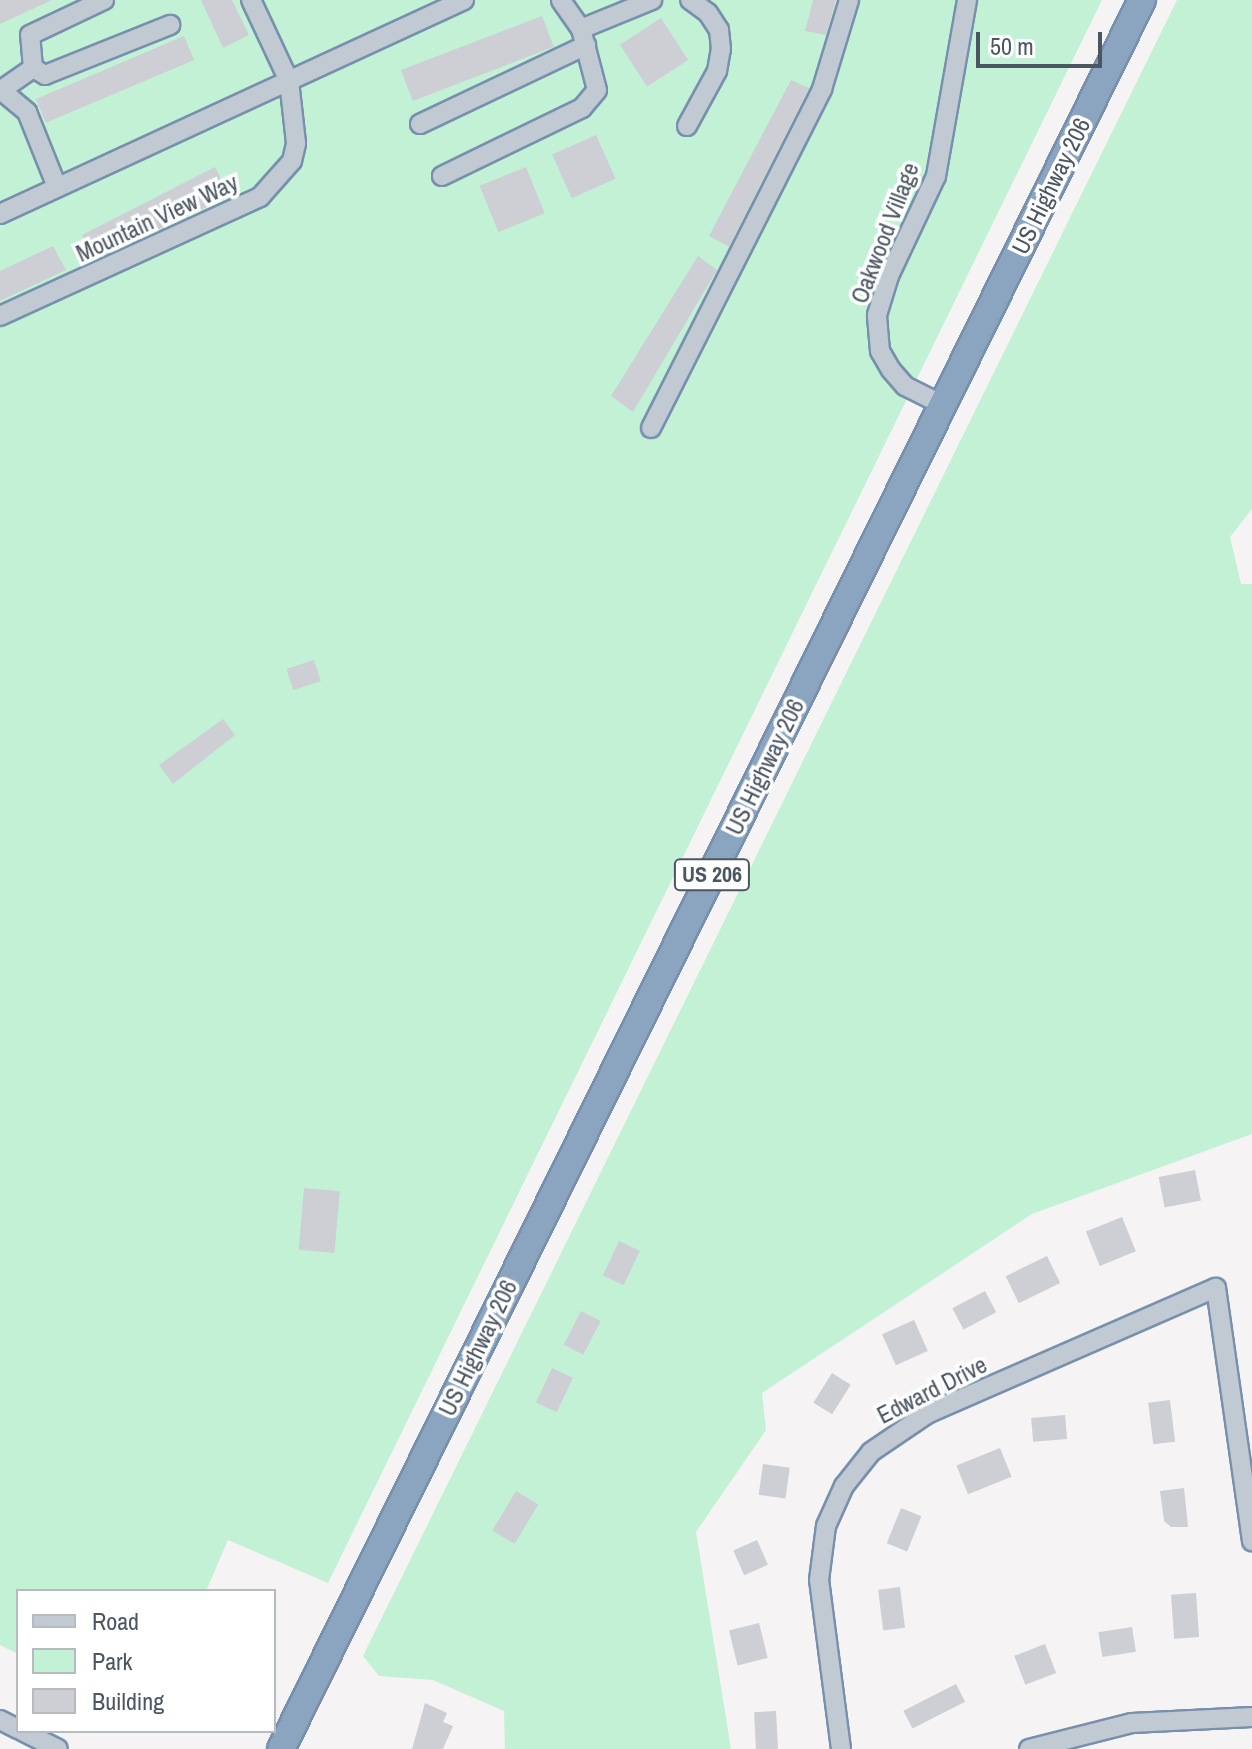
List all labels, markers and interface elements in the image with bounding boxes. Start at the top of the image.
scale bar [980,16,1106,66]
text: 50 m [990,30,1034,62]
street label: US Highway 206 [1006,113,1096,259]
street label: Oakwood Village [845,159,925,307]
street label: Mountain View Way [72,168,242,268]
street label: US Highway 206 [720,694,810,840]
road number: US 206 [672,857,752,893]
street label: US Highway 206 [433,1275,523,1421]
street label: Edward Drive [872,1350,992,1430]
legend [16,1589,276,1733]
text: Road [92,1605,139,1637]
text: Park [92,1645,132,1677]
text: Building [92,1685,164,1717]

